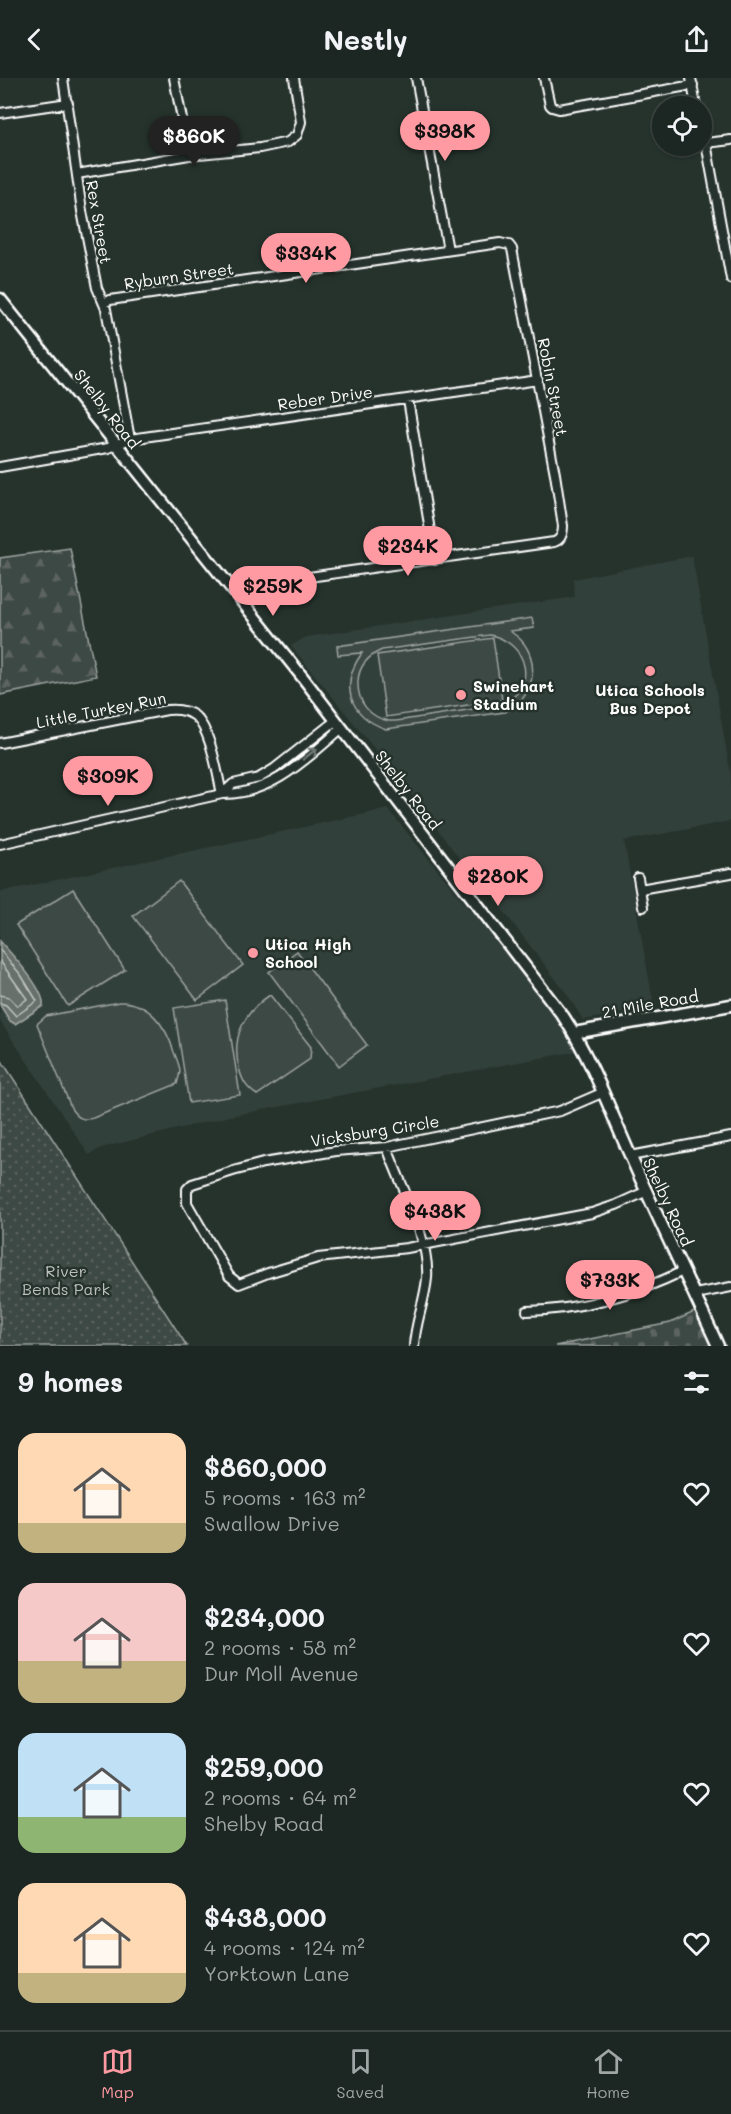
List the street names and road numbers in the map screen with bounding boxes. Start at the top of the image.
street label: Rex Street [82,179,117,265]
street label: Ryburn Street [123,257,235,294]
street label: Robin Street [534,336,573,438]
street label: Shelby Road [70,365,145,453]
street label: Reber Drive [276,380,374,415]
street label: Little Turkey Run [34,687,168,732]
street label: Shelby Road [371,746,446,834]
street label: 21 Mile Road [600,985,700,1022]
street label: Vicksburg Circle [309,1110,441,1151]
street label: Shelby Road [639,1154,698,1249]

